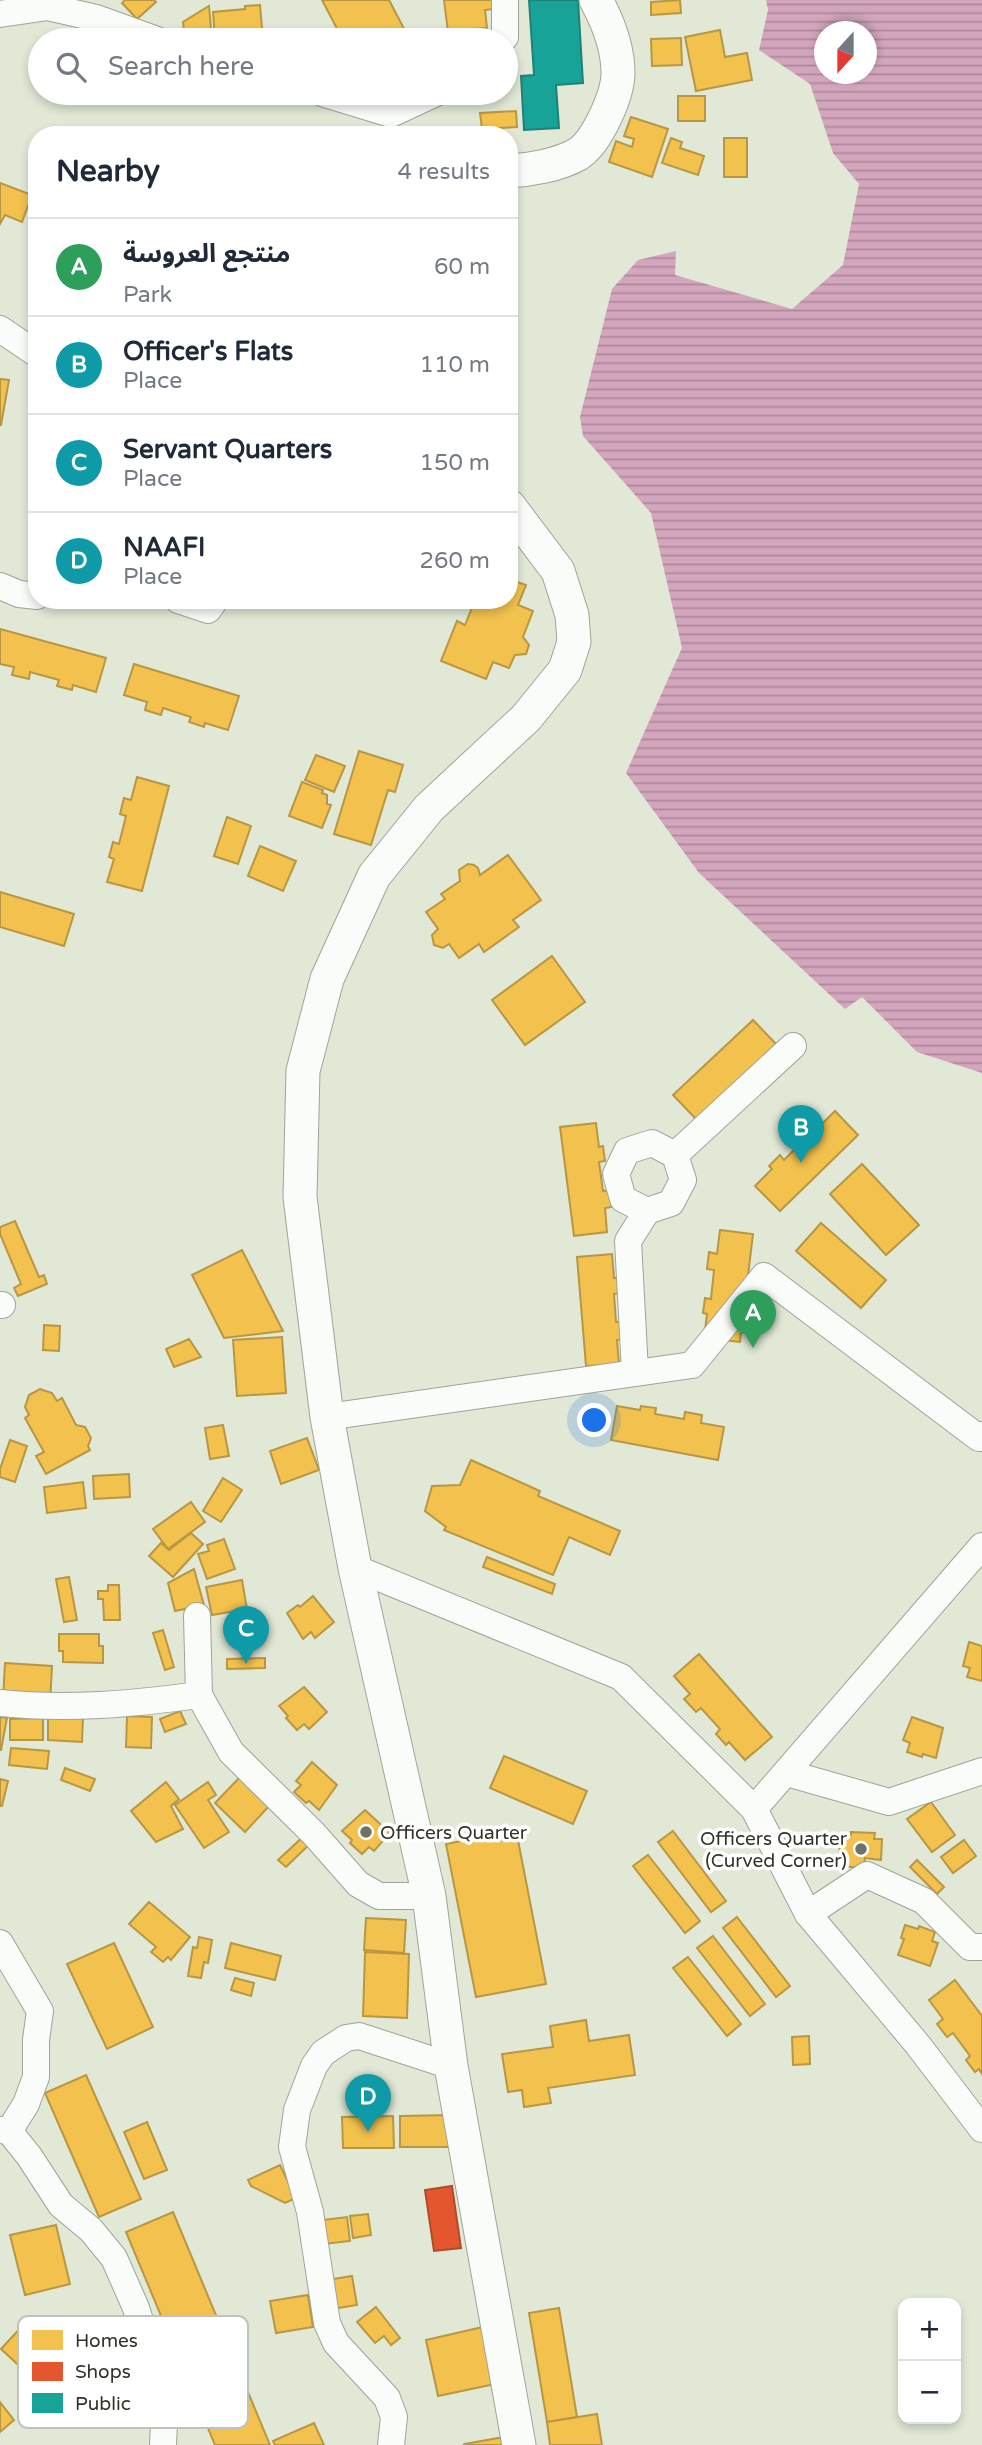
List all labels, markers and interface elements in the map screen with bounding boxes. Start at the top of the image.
north arrow [814,21,877,84]
search box [28,28,518,105]
icon: search [52,48,90,86]
text: Search here [108,51,254,82]
text: Nearby [56,153,160,190]
text: 4 results [397,158,490,186]
text: منتجع العروسة [123,238,290,269]
text: A [70,253,88,281]
text: 60 m [434,253,490,281]
text: Park [123,281,172,309]
text: Officer's Flats [123,336,293,367]
text: B [71,351,87,379]
text: 110 m [420,351,490,379]
text: Place [123,367,182,395]
text: Servant Quarters [123,434,332,465]
text: C [71,449,87,477]
text: 150 m [420,449,490,477]
text: Place [123,465,182,493]
text: NAAFI [123,532,205,563]
text: D [70,547,88,575]
text: 260 m [420,547,490,575]
text: Place [123,563,182,591]
pin: B [778,1105,824,1163]
pin: A [730,1290,776,1348]
your location [577,1403,611,1437]
pin: C [223,1606,269,1664]
place label: Officers Quarter [380,1822,528,1844]
marker: Officers Quarter [358,1824,374,1840]
place label: Officers Quarter (Curved Corner) [700,1828,848,1872]
marker: Officers Quarter (Curved Corner) [853,1841,869,1857]
pin: D [345,2074,391,2132]
map controls [898,2298,961,2424]
button: + [898,2298,961,2361]
legend [18,2316,248,2428]
text: Homes [75,2330,138,2352]
text: Shops [75,2361,131,2383]
button: − [898,2361,961,2424]
text: Public [75,2393,131,2415]

